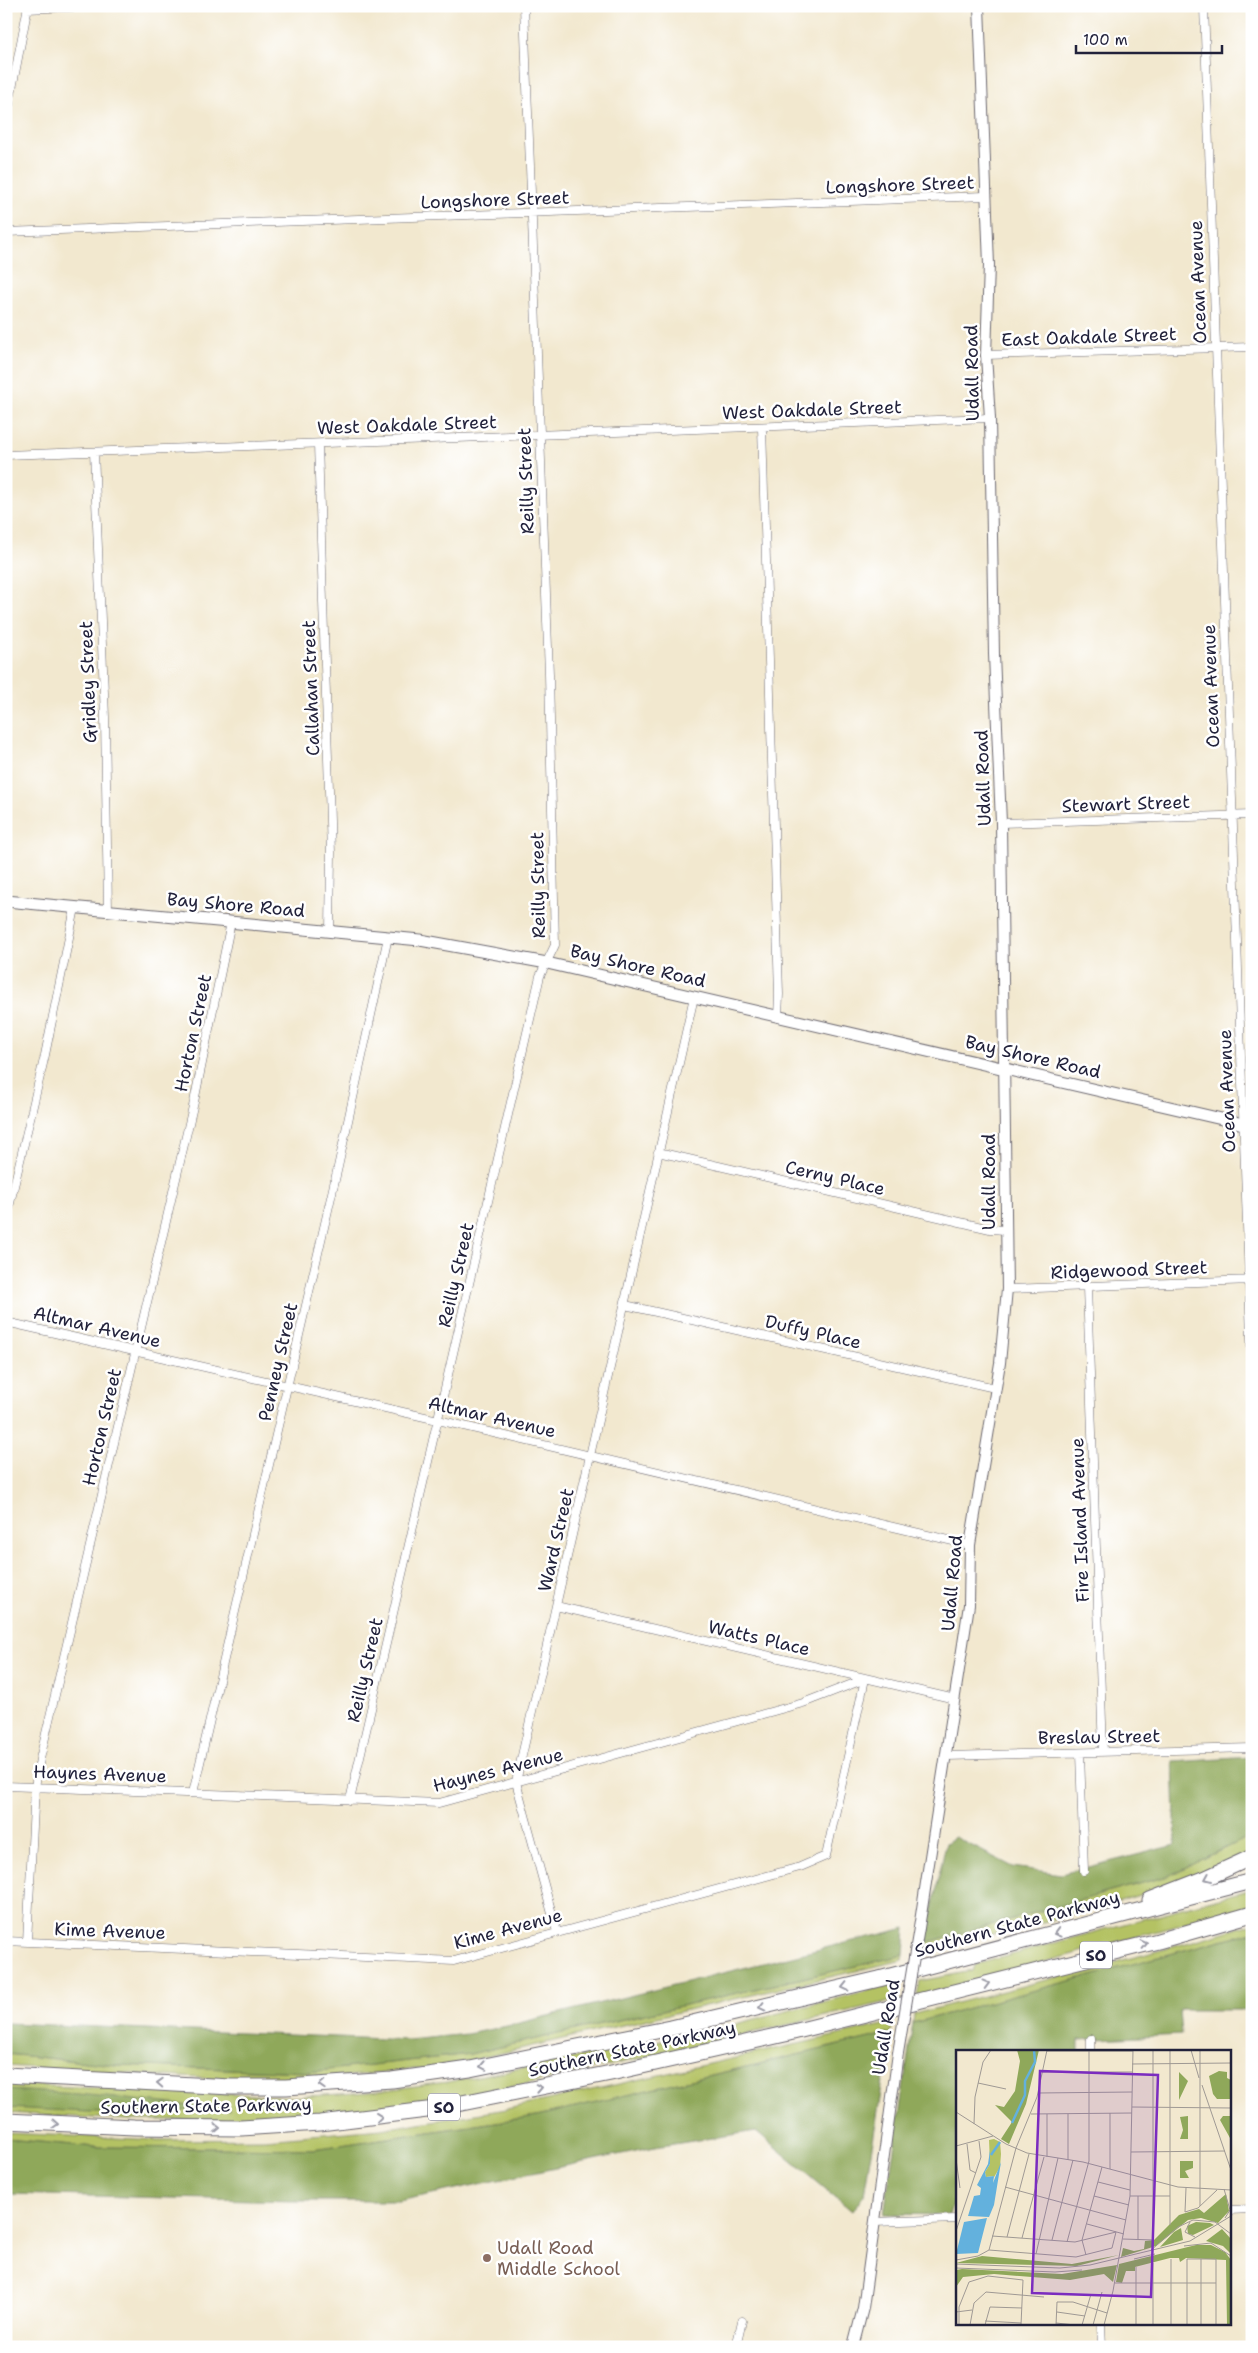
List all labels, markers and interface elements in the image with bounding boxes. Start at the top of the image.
scale bar [1076,22,1222,54]
text: 100 m [1083,30,1128,50]
street label: Longshore Street [825,170,975,200]
street label: Longshore Street [420,185,570,215]
street label: Ocean Avenue [1184,220,1212,344]
street label: East Oakdale Street [1001,322,1177,352]
street label: Udall Road [959,324,985,422]
street label: West Oakdale Street [722,395,902,425]
street label: West Oakdale Street [317,410,497,440]
street label: Reilly Street [512,427,540,535]
street label: Callahan Street [297,619,325,756]
street label: Gridley Street [74,620,102,744]
street label: Ocean Avenue [1197,624,1225,748]
street label: Udall Road [969,729,997,827]
street label: Stewart Street [1061,790,1191,818]
street label: Reilly Street [525,831,551,939]
street label: Bay Shore Road [166,887,306,923]
street label: Bay Shore Road [568,939,708,993]
street label: Horton Street [169,972,217,1094]
street label: Ocean Avenue [1213,1029,1241,1153]
street label: Bay Shore Road [963,1030,1103,1084]
street label: Udall Road [977,1134,1001,1230]
street label: Cerny Place [783,1155,887,1201]
street label: Reilly Street [432,1220,480,1330]
street label: Ridgewood Street [1050,1255,1208,1285]
street label: Penney Street [253,1300,303,1424]
street label: Altmar Avenue [31,1301,163,1353]
street label: Duffy Place [763,1309,863,1355]
street label: Horton Street [77,1366,127,1488]
street label: Altmar Avenue [426,1391,558,1443]
street label: Fire Island Avenue [1065,1437,1095,1603]
street label: Ward Street [532,1486,580,1594]
street label: Udall Road [936,1534,968,1632]
street label: Reilly Street [341,1615,389,1725]
street label: Watts Place [706,1615,812,1661]
street label: Breslau Street [1038,1724,1160,1750]
street label: Haynes Avenue [430,1742,566,1798]
street label: Haynes Avenue [33,1760,167,1788]
one-way arrow [1204,1872,1212,1882]
street label: Southern State Parkway [912,1885,1122,1963]
street label: Kime Avenue [451,1903,565,1955]
street label: Kime Avenue [54,1917,166,1945]
one-way arrow [1053,1928,1061,1938]
one-way arrow [1140,1939,1149,1950]
road number: SO [1080,1942,1112,1968]
street label: Udall Road [867,1977,905,2077]
one-way arrow [982,1979,991,1990]
one-way arrow [841,1982,849,1992]
one-way arrow [758,2001,767,2012]
street label: Southern State Parkway [526,2015,738,2083]
inset map [956,2050,1230,2326]
one-way arrow [479,2060,488,2071]
one-way arrow [156,2078,164,2089]
one-way arrow [318,2080,326,2090]
one-way arrow [535,2083,544,2094]
street label: Southern State Parkway [100,2092,312,2120]
road number: SO [428,2094,460,2120]
one-way arrow [375,2112,384,2122]
one-way arrow [52,2119,59,2129]
one-way arrow [214,2123,222,2133]
place label: Udall Road Middle School [497,2236,621,2281]
marker: Udall Road Middle School [481,2252,493,2264]

